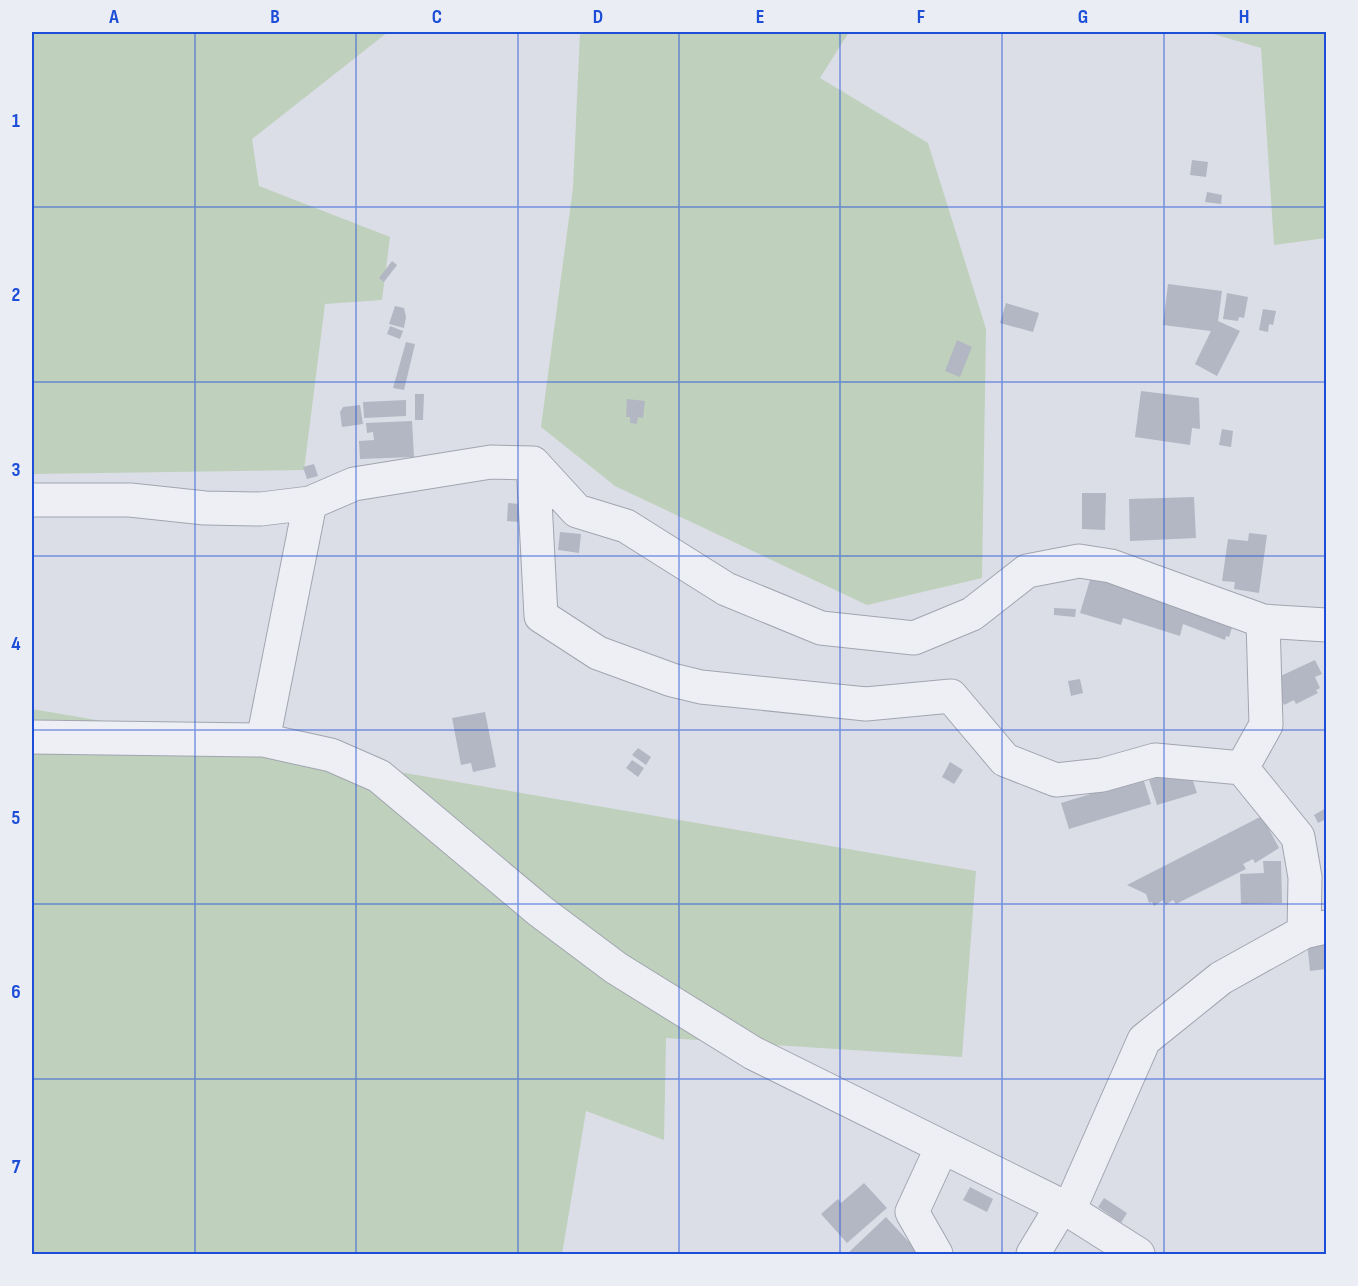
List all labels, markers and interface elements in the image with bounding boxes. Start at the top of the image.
text: A [108,5,119,29]
text: B [270,5,280,29]
text: C [432,5,442,29]
text: D [593,5,603,29]
text: E [756,5,764,29]
text: F [917,5,925,29]
text: G [1078,5,1088,29]
text: H [1239,5,1249,29]
text: 1 [12,109,20,133]
text: 2 [12,283,20,307]
text: 3 [12,458,21,482]
text: 4 [11,632,21,656]
text: 5 [12,806,21,830]
text: 6 [11,980,21,1004]
text: 7 [12,1155,21,1179]

